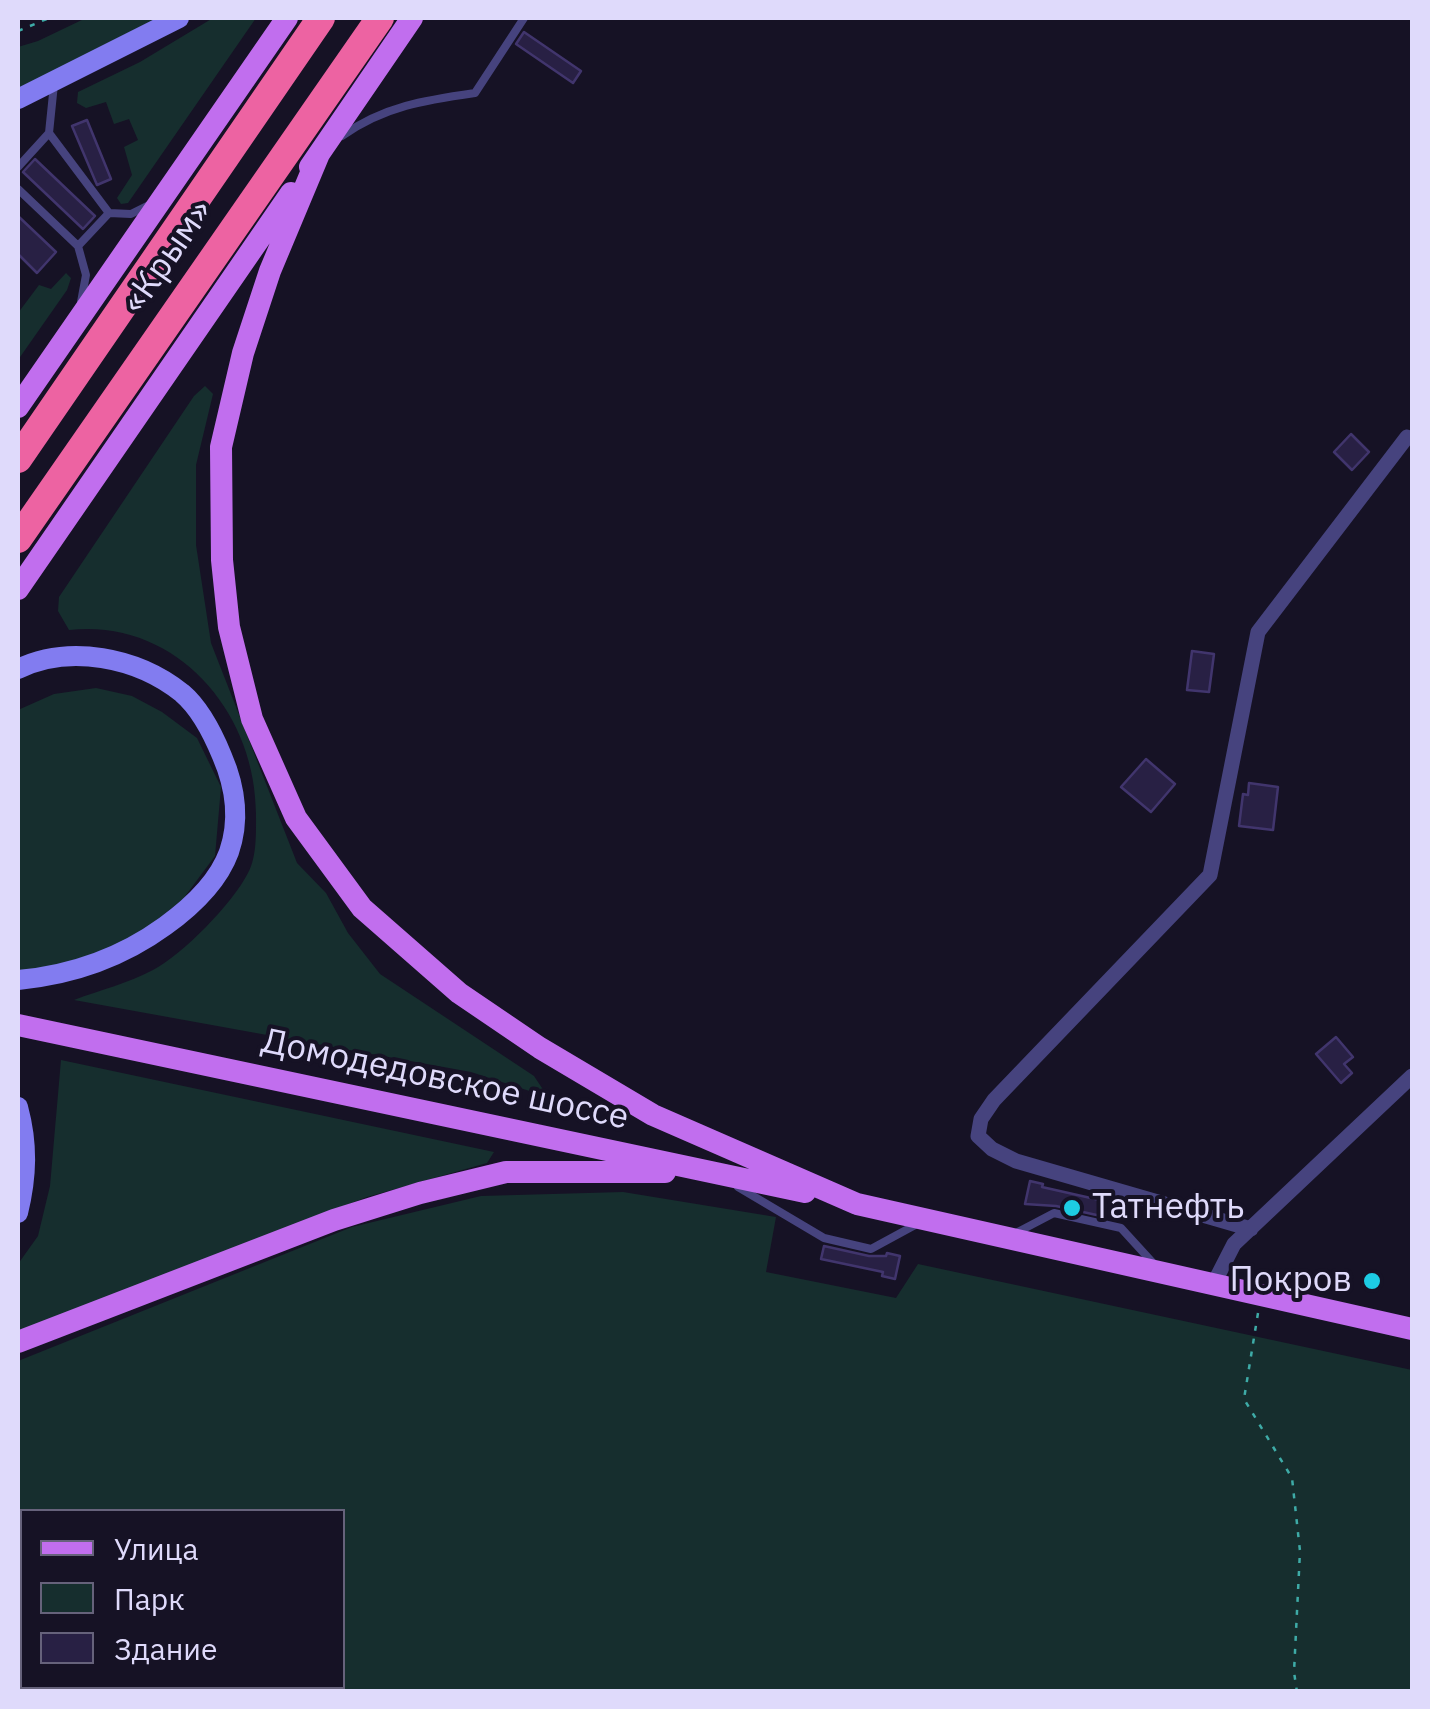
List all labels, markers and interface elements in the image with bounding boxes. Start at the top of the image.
street label: «Крым» [114,192,222,322]
street label: Домодедовское шоссе [258,1021,632,1139]
place label: Татнефть [1092,1187,1244,1229]
marker: Татнефть [1061,1197,1083,1219]
place label: Покров [1229,1260,1352,1302]
marker: Покров [1361,1270,1383,1292]
legend [20,1509,345,1689]
text: Улица [114,1529,199,1568]
text: Парк [114,1579,185,1618]
text: Здание [114,1629,217,1668]

